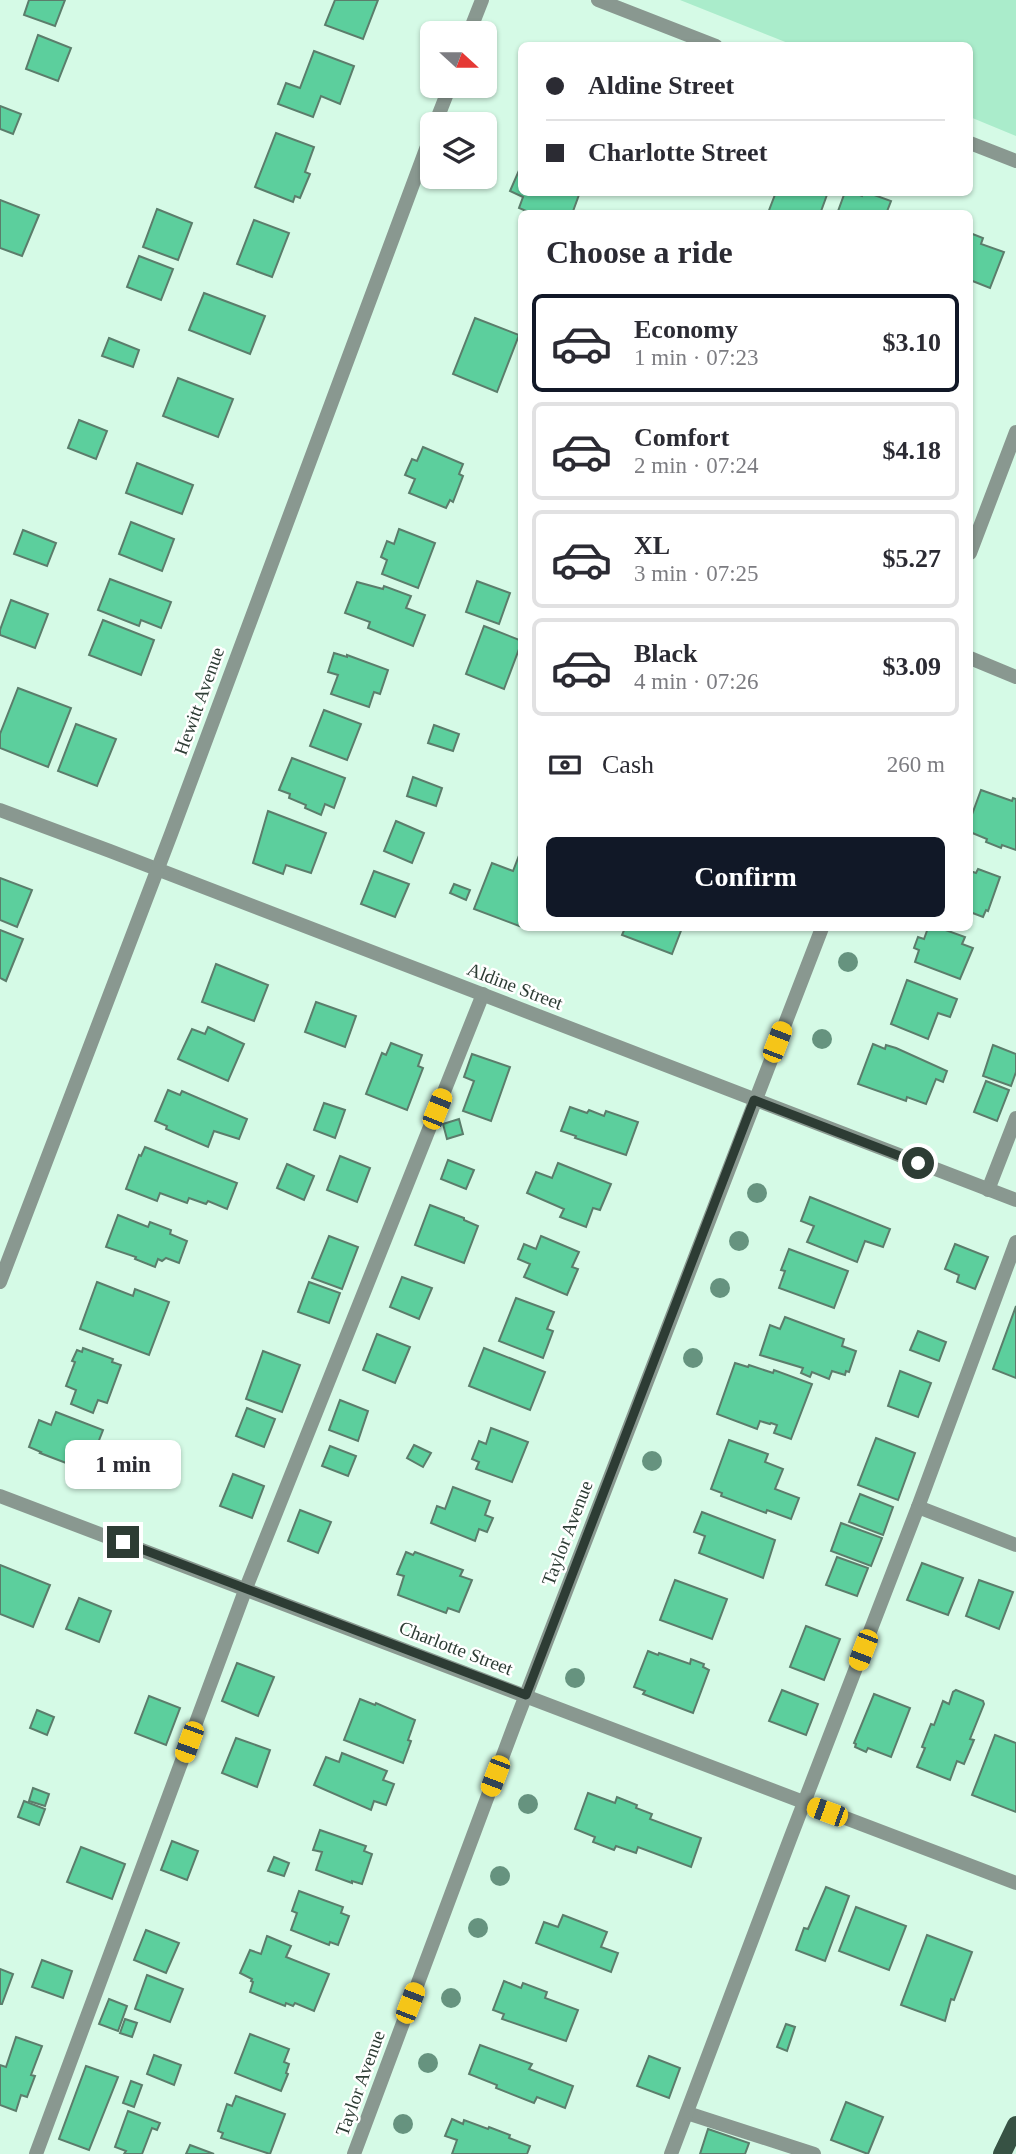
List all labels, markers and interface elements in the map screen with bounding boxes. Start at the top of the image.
north arrow [420,21,497,98]
map controls [420,21,497,189]
text: Aldine Street [588,71,734,100]
button: layers [420,112,497,189]
text: Charlotte Street [588,138,767,167]
text: Choose a ride [546,234,733,270]
icon: car [550,312,613,375]
text: Economy [634,315,738,344]
text: $3.10 [883,328,941,357]
text: 1 min · 07:23 [634,345,759,370]
icon: car [550,420,613,483]
text: Comfort [634,423,729,452]
text: $4.18 [883,436,941,465]
text: 2 min · 07:24 [634,453,759,478]
icon: car [550,528,613,591]
text: XL [634,531,670,560]
text: $5.27 [883,544,941,573]
text: 3 min · 07:25 [634,561,759,586]
icon: car [550,636,613,699]
text: Black [634,639,698,668]
street label: Hewitt Avenue [170,644,228,758]
text: $3.09 [883,652,941,681]
text: 4 min · 07:26 [634,669,759,694]
icon: cash [546,746,584,784]
text: Cash [602,750,654,779]
text: 260 m [887,752,945,777]
button: Confirm [546,837,945,917]
street label: Aldine Street [464,958,566,1014]
car [760,1019,795,1065]
car [420,1086,455,1132]
route start [902,1147,934,1179]
callout: 1 min [65,1440,181,1490]
text: 1 min [95,1452,151,1477]
street label: Taylor Avenue [537,1478,597,1588]
route end [107,1526,139,1558]
street label: Charlotte Street [396,1617,516,1680]
car [846,1627,881,1673]
car [172,1719,207,1765]
car [478,1753,513,1799]
car [804,1795,851,1829]
car [393,1980,428,2026]
street label: Taylor Avenue [331,2027,389,2139]

